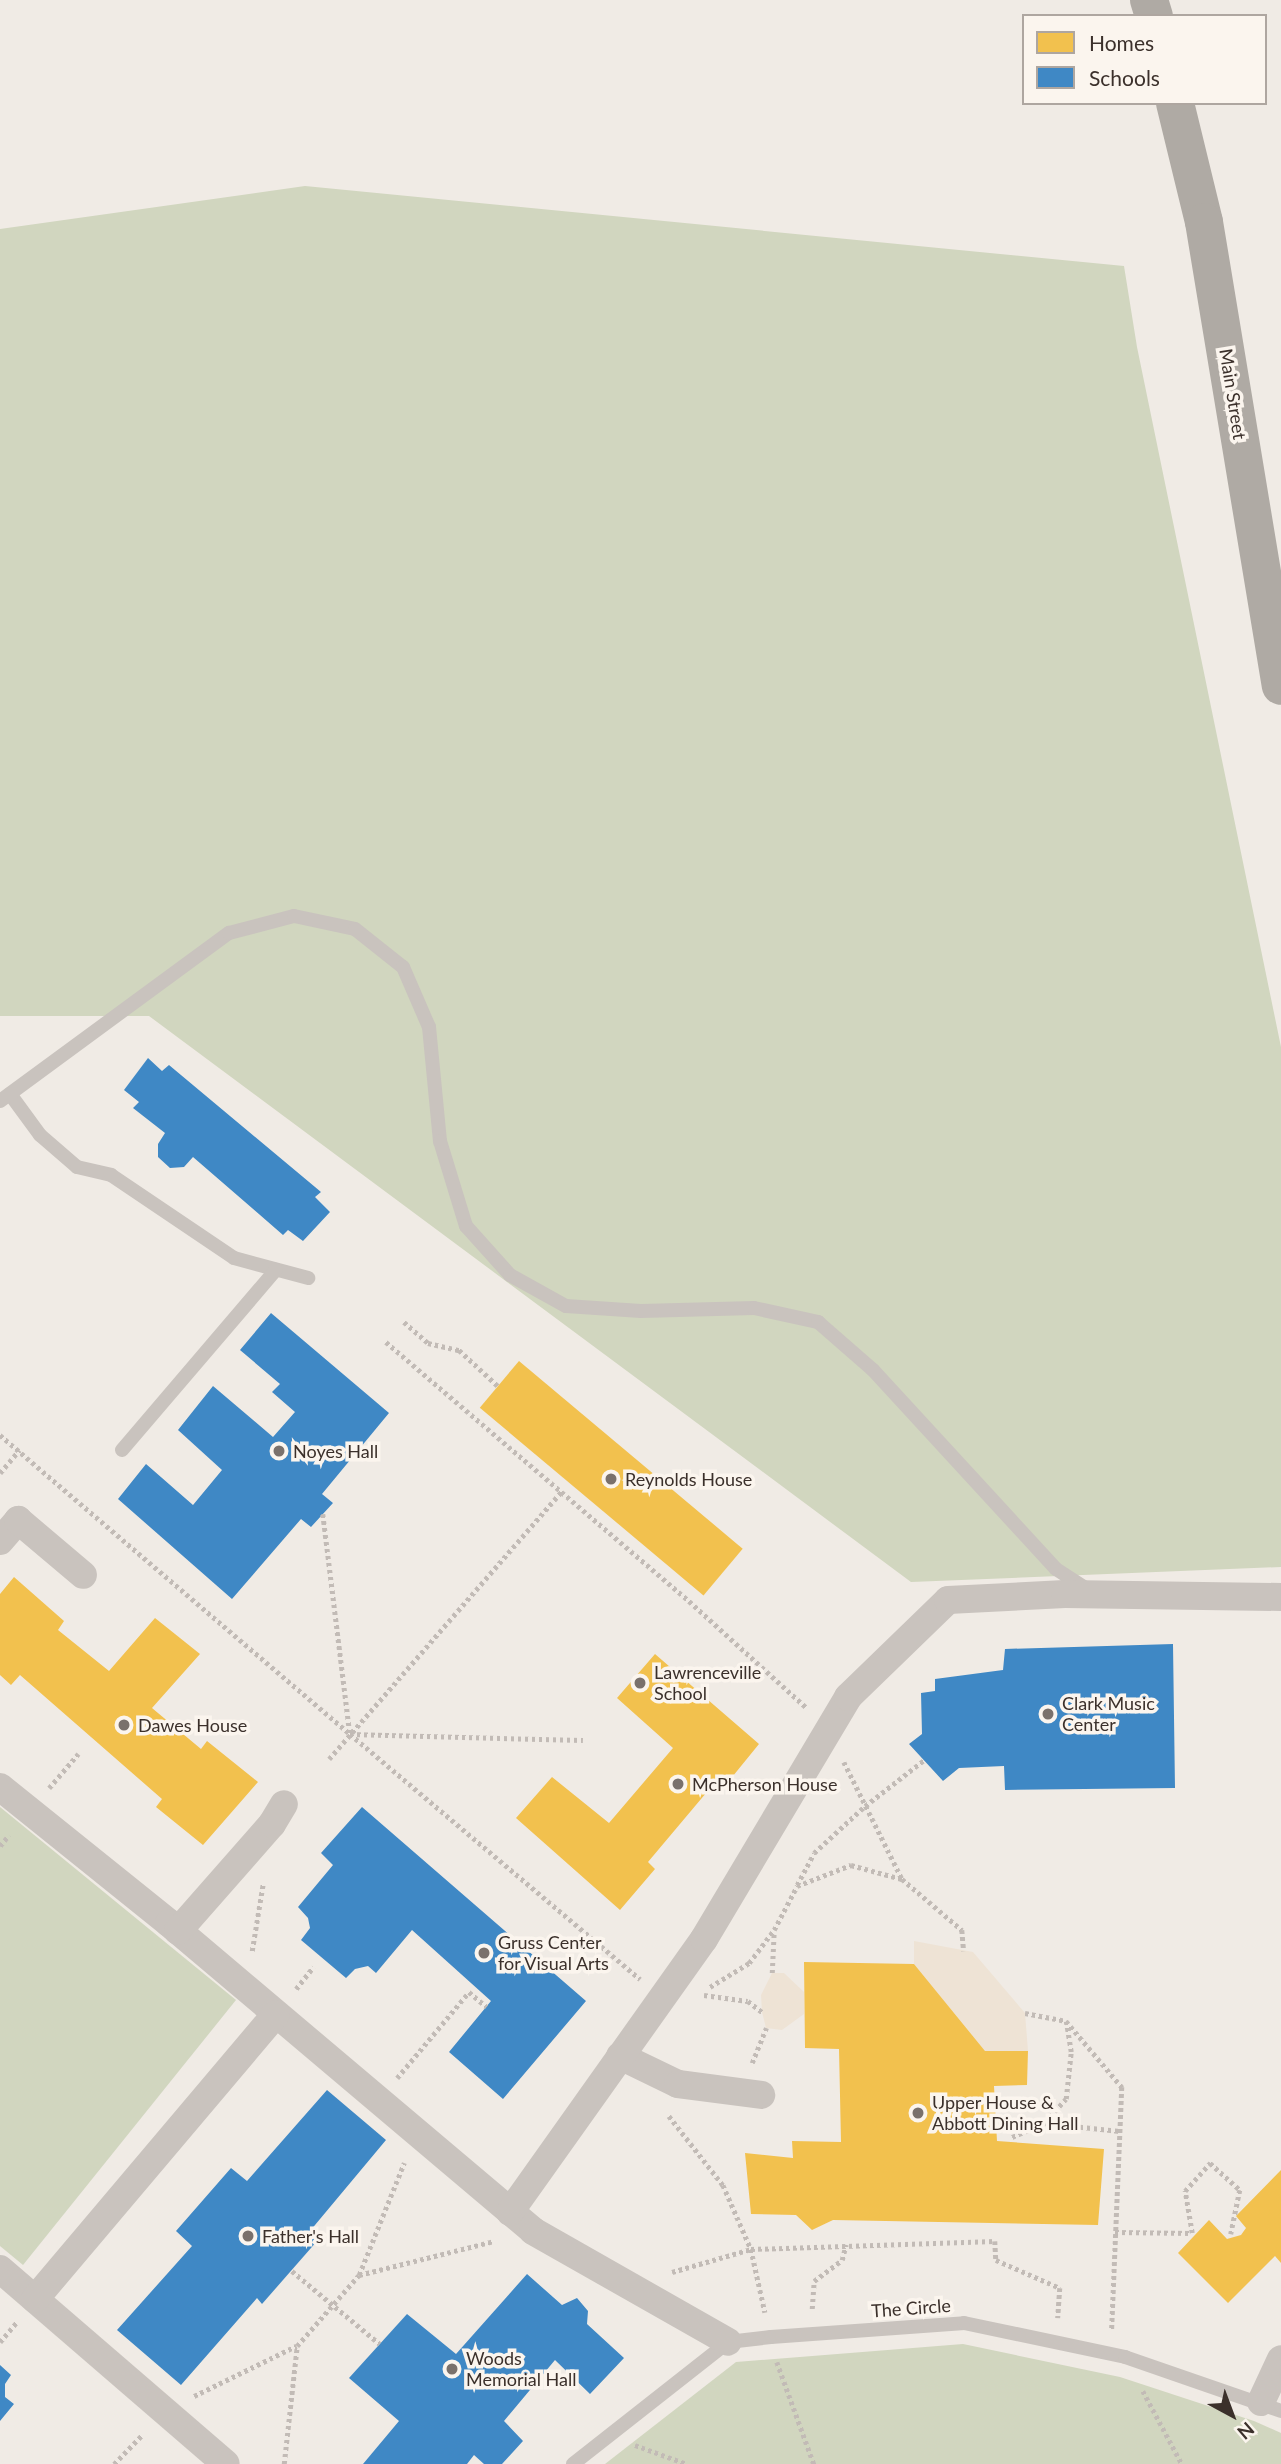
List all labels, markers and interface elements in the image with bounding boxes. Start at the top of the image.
legend [1022,14,1267,105]
text: Homes [1089,30,1154,55]
text: Schools [1089,65,1160,90]
street label: Main Street [1215,347,1251,441]
place label: Noyes Hall [293,1440,378,1462]
marker: Noyes Hall [271,1443,287,1459]
place label: Reynolds House [625,1468,752,1490]
marker: Reynolds House [603,1471,619,1487]
place label: Lawrenceville School [654,1662,761,1704]
marker: Lawrenceville School [632,1675,648,1691]
place label: Clark Music Center [1062,1693,1155,1736]
marker: Clark Music Center [1040,1706,1056,1722]
place label: Dawes House [138,1714,247,1736]
marker: Dawes House [116,1717,132,1733]
place label: McPherson House [692,1773,837,1795]
marker: McPherson House [670,1776,686,1792]
place label: Gruss Center for Visual Arts [498,1932,610,1974]
marker: Gruss Center for Visual Arts [476,1945,492,1961]
place label: Upper House & Abbott Dining Hall [932,2092,1078,2134]
marker: Upper House & Abbott Dining Hall [910,2105,926,2121]
place label: Father's Hall [262,2225,359,2247]
marker: Father's Hall [240,2228,256,2244]
street label: The Circle [871,2294,951,2322]
place label: Woods Memorial Hall [466,2348,577,2390]
marker: Woods Memorial Hall [444,2361,460,2377]
north arrow [1197,2380,1267,2450]
text: N [1233,2418,1259,2445]

